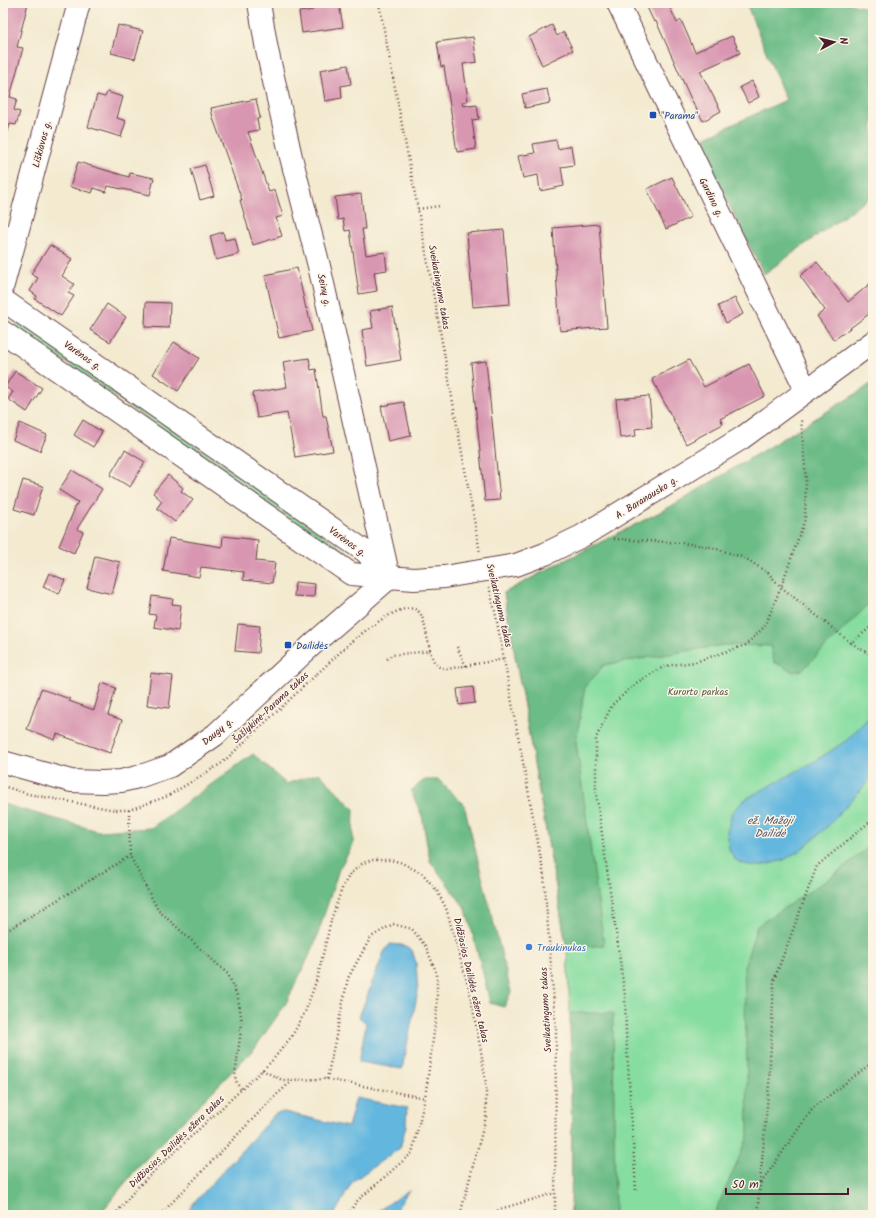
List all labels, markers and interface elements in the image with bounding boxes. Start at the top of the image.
north arrow [814,22,854,62]
text: N [834,36,852,45]
place label: "Parama" [661,108,699,124]
marker: "Parama" [648,110,658,120]
street label: Liškiavos g. [28,119,56,170]
street label: Gardino g. [695,175,728,220]
street label: Sveikatingumo takas [424,244,454,331]
street label: Seinų g. [313,272,335,308]
street label: Varėnos g. [60,337,105,375]
street label: A. Baranausko g. [612,472,681,523]
street label: Varėnos g. [325,523,369,561]
street label: Sveikatingumo takas [482,562,517,649]
place label: Dailidės [296,638,329,654]
marker: Dailidės [283,640,293,650]
street label: Šašlykinė-Parama takas [229,667,313,748]
park label: Kurorto parkas [668,684,729,700]
street label: Daugų g. [198,714,237,750]
water label: ež. Mažoji Dailidė [747,812,795,843]
street label: Didžiosios Dailidės ežero takas [449,916,493,1045]
place label: Traukinukas [537,940,587,956]
marker: Traukinukas [524,942,534,952]
street label: Sveikatingumo takas [536,966,556,1053]
street label: Didžiosios Dailidės ežero takas [125,1091,229,1192]
scale bar [726,1170,848,1196]
text: 50 m [732,1175,759,1194]

